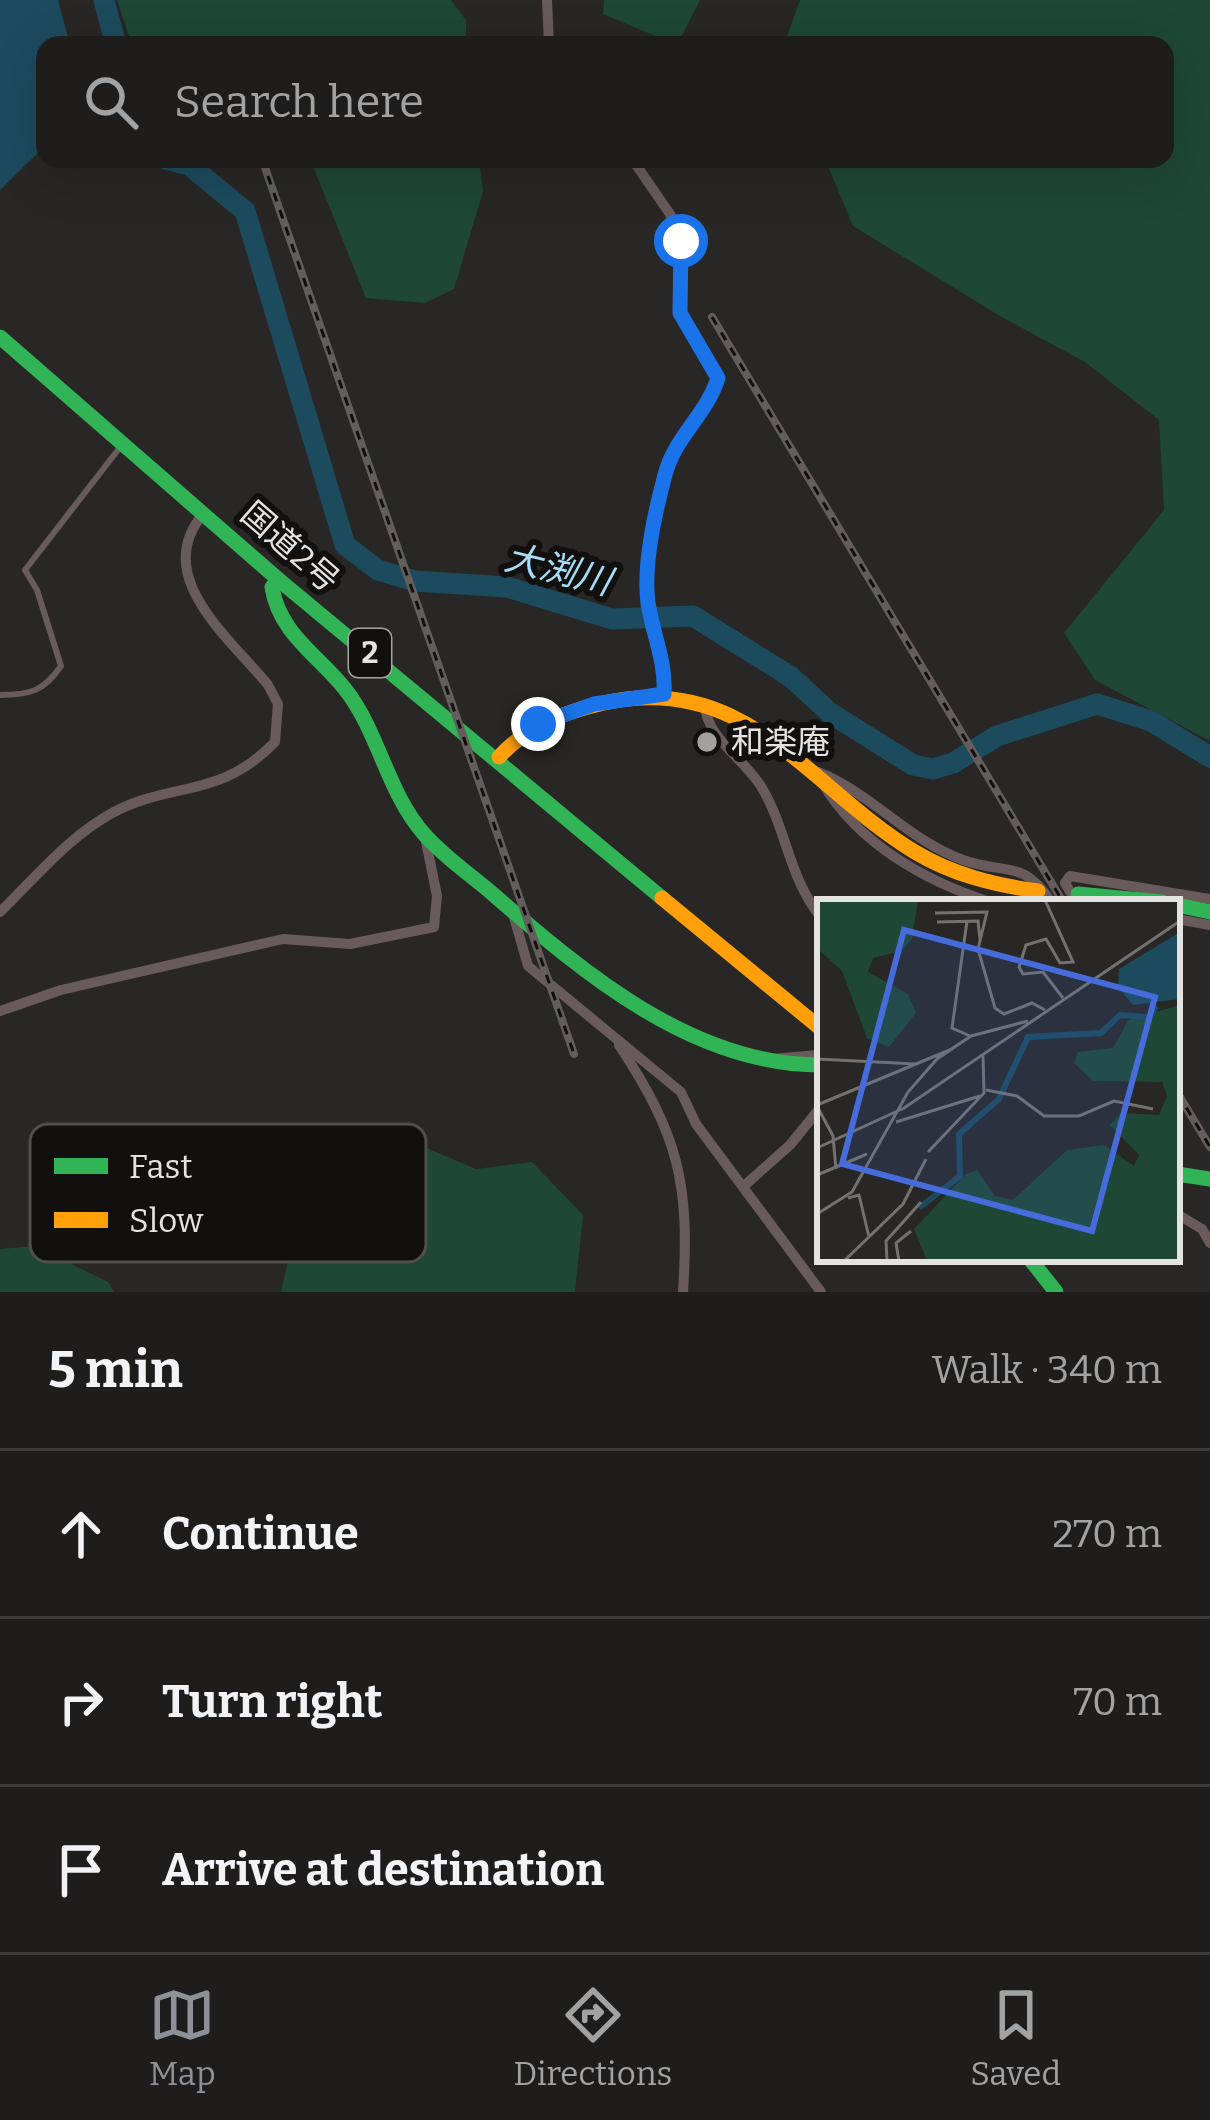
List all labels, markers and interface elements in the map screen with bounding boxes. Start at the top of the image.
search box [36,36,1174,168]
icon: search [78,69,144,135]
text: Search here [174,75,424,129]
route start [654,214,708,268]
street label: 国道2号 [233,494,347,600]
water label: 大渕川 [500,536,620,605]
road number: 2 [349,629,391,677]
route end [511,697,565,751]
place label: 和楽庵 [731,722,830,762]
marker: 和楽庵 [694,729,720,755]
inset map [817,899,1180,1262]
legend [30,1124,426,1262]
text: Fast [129,1147,192,1187]
text: Slow [129,1201,204,1241]
text: 5 min [48,1339,183,1401]
text: Walk · 340 m [932,1347,1162,1393]
icon: ahead [48,1501,114,1567]
text: Continue [162,1507,359,1561]
text: 270 m [1052,1511,1162,1557]
icon: right [48,1669,114,1735]
text: Turn right [162,1675,382,1729]
text: 70 m [1073,1679,1162,1725]
icon: arrive [48,1837,114,1903]
text: Arrive at destination [162,1843,604,1897]
tab: Map [149,1982,216,2094]
tab: Directions [514,1982,672,2094]
tab: Saved [970,1982,1061,2094]

